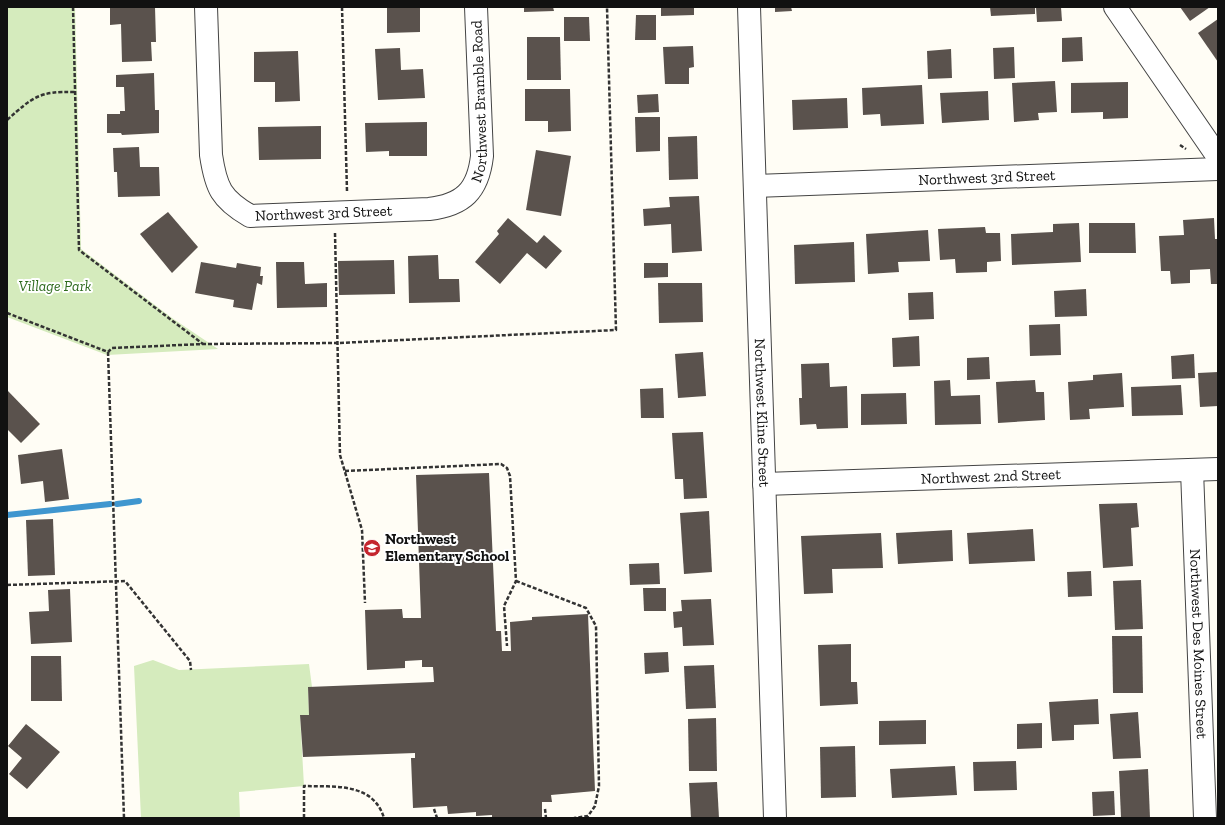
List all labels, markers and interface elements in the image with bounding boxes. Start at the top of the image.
street label: Northwest Bramble Road [467,19,491,185]
street label: Northwest 3rd Street [918,166,1056,189]
street label: Northwest 3rd Street [255,201,393,225]
park label: Village Park [19,277,92,295]
street label: Northwest Kline Street [751,338,773,488]
street label: Northwest 2nd Street [921,465,1062,488]
place label: Northwest Elementary School [385,530,509,565]
school or university icon: Northwest Elementary School [362,538,382,558]
street label: Northwest Des Moines Street [1186,549,1211,740]

